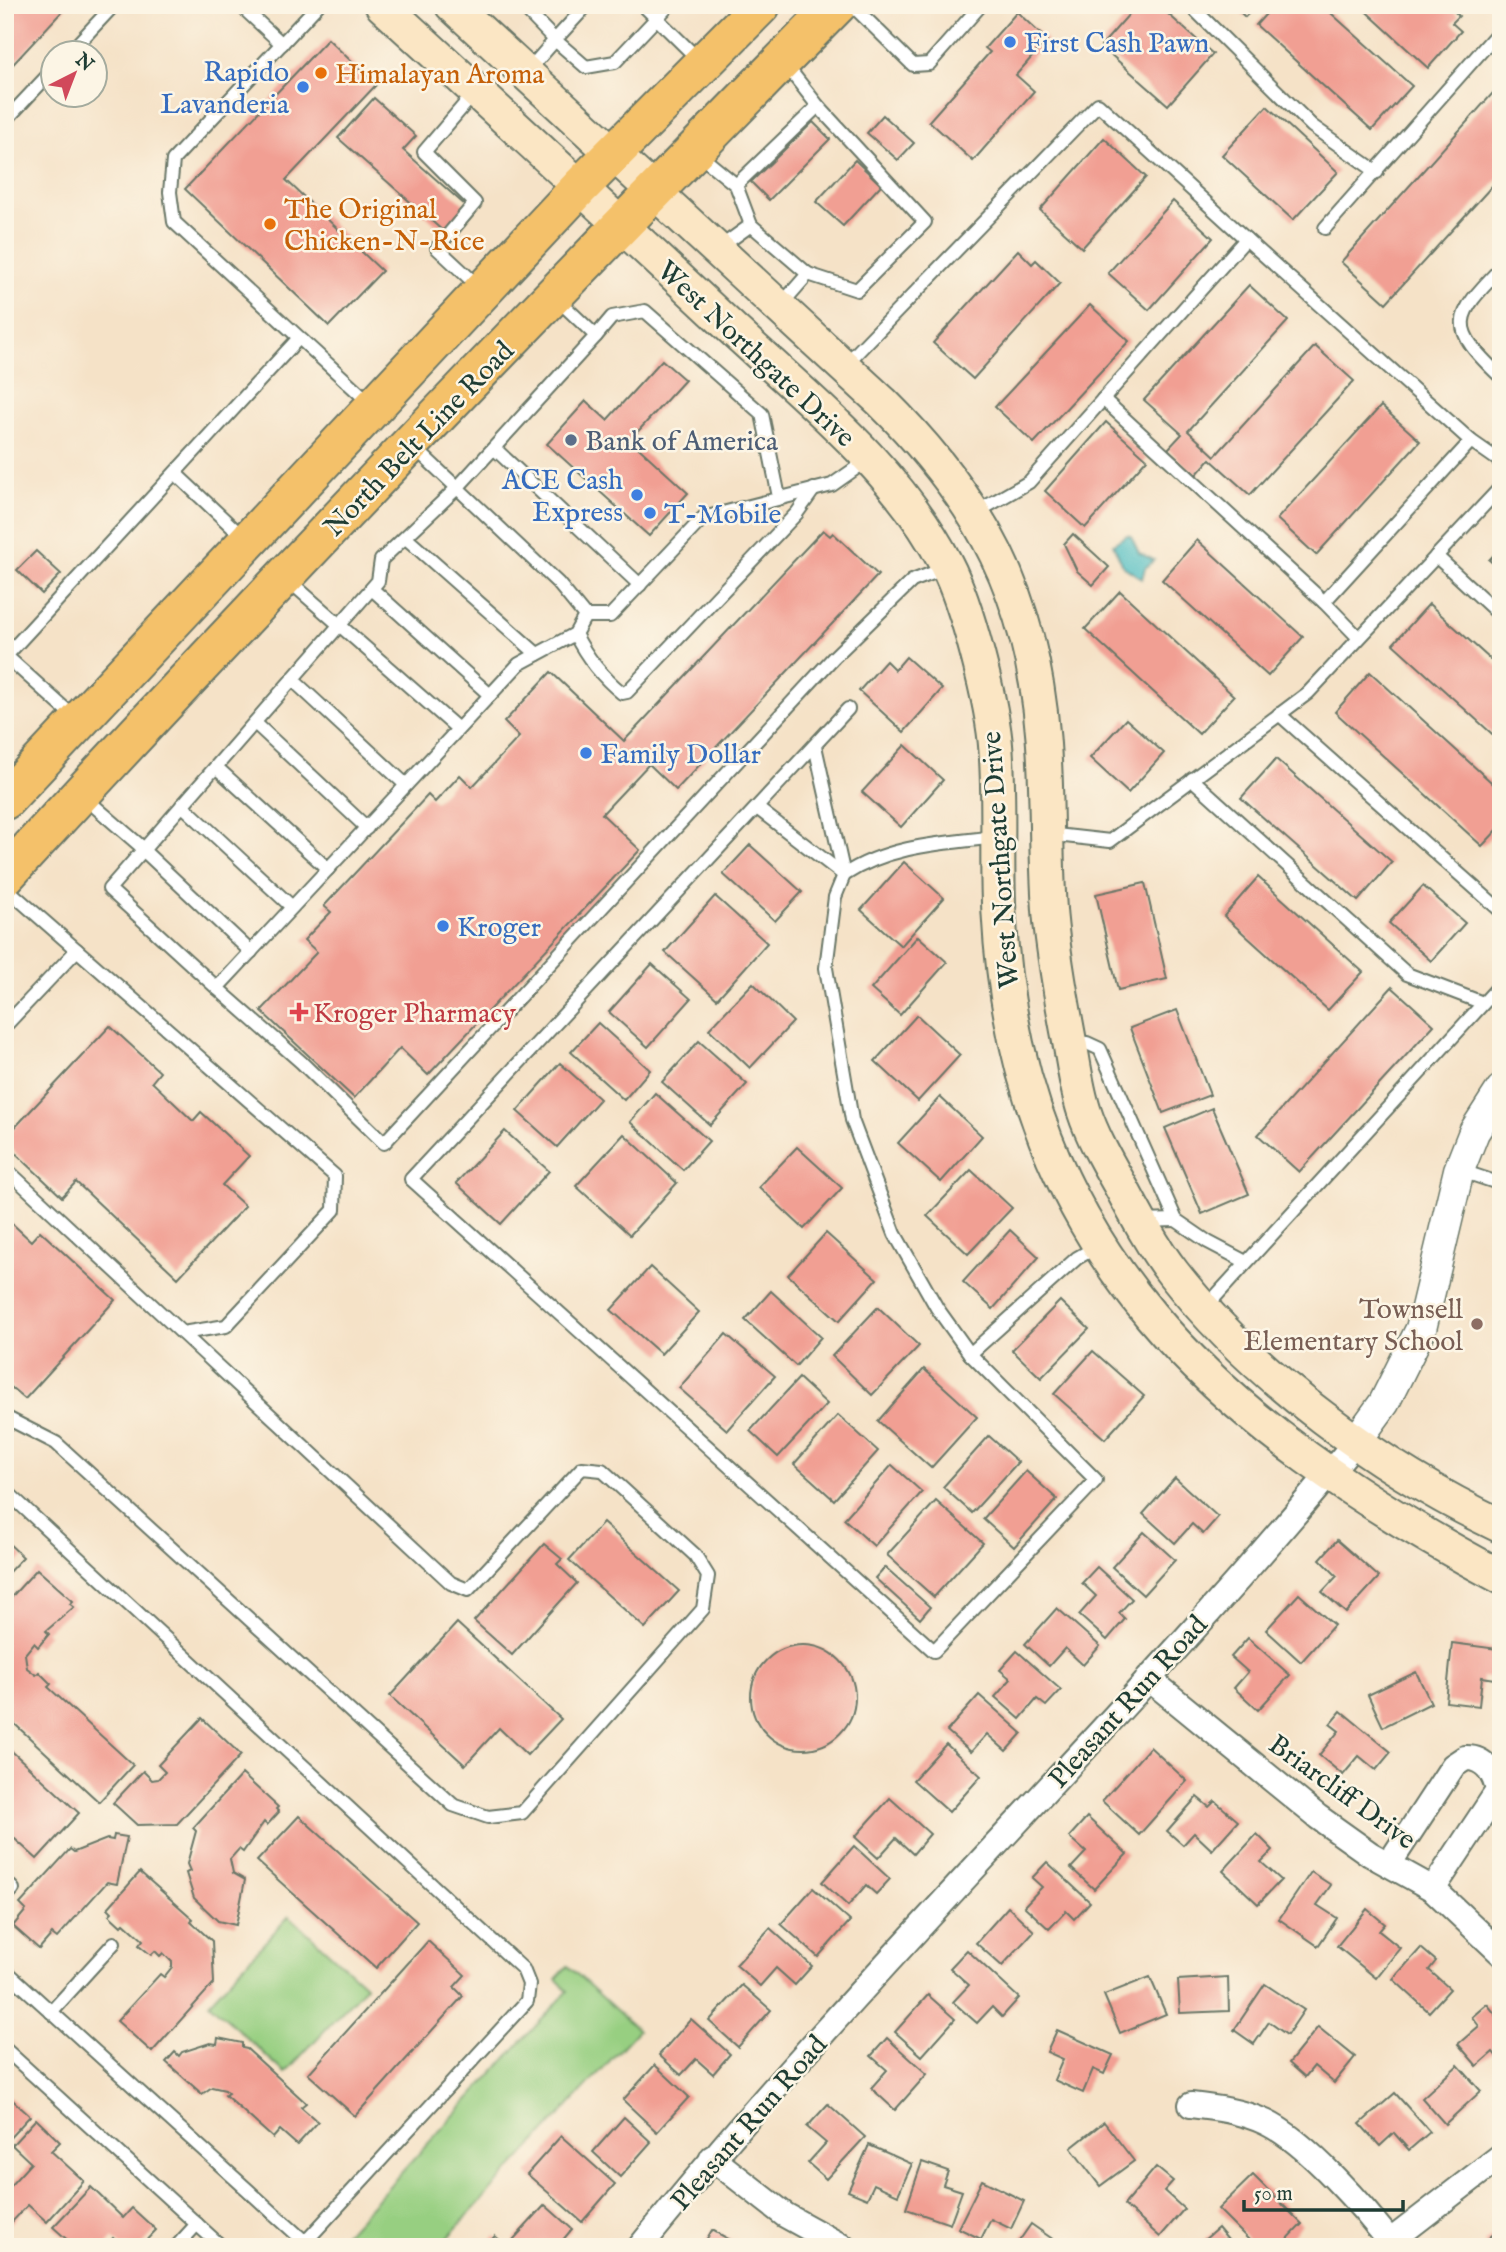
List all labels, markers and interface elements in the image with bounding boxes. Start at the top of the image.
place label: First Cash Pawn [1024,27,1209,62]
marker: First Cash Pawn [1002,34,1018,50]
north arrow [38,38,108,108]
text: N [69,48,99,78]
place label: Rapido Lavanderia [160,56,290,123]
place label: Himalayan Aroma [335,58,545,93]
marker: Himalayan Aroma [313,65,329,81]
marker: Rapido Lavanderia [295,79,311,95]
place label: The Original Chicken-N-Rice [284,193,485,260]
marker: The Original Chicken-N-Rice [262,216,278,232]
street label: West Northgate Drive [649,254,862,456]
street label: North Belt Line Road [317,334,522,545]
place label: Bank of America [585,425,779,460]
marker: Bank of America [563,432,579,448]
place label: ACE Cash Express [501,464,623,531]
marker: ACE Cash Express [629,487,645,503]
place label: T-Mobile [664,498,781,533]
marker: T-Mobile [642,505,658,521]
street label: West Northgate Drive [975,730,1028,990]
place label: Family Dollar [600,738,761,773]
marker: Family Dollar [578,745,594,761]
place label: Kroger [457,911,541,946]
marker: Kroger [435,918,451,934]
place label: Kroger Pharmacy [313,997,516,1032]
marker: Kroger Pharmacy [291,1004,307,1020]
place label: Townsell Elementary School [1243,1293,1463,1360]
marker: Townsell Elementary School [1469,1316,1485,1332]
street label: Pleasant Run Road [1042,1609,1216,1797]
street label: Briarcliff Drive [1261,1728,1422,1858]
street label: Pleasant Run Road [664,2029,836,2219]
scale bar [1244,2168,1403,2212]
text: 50 m [1254,2181,1293,2208]

